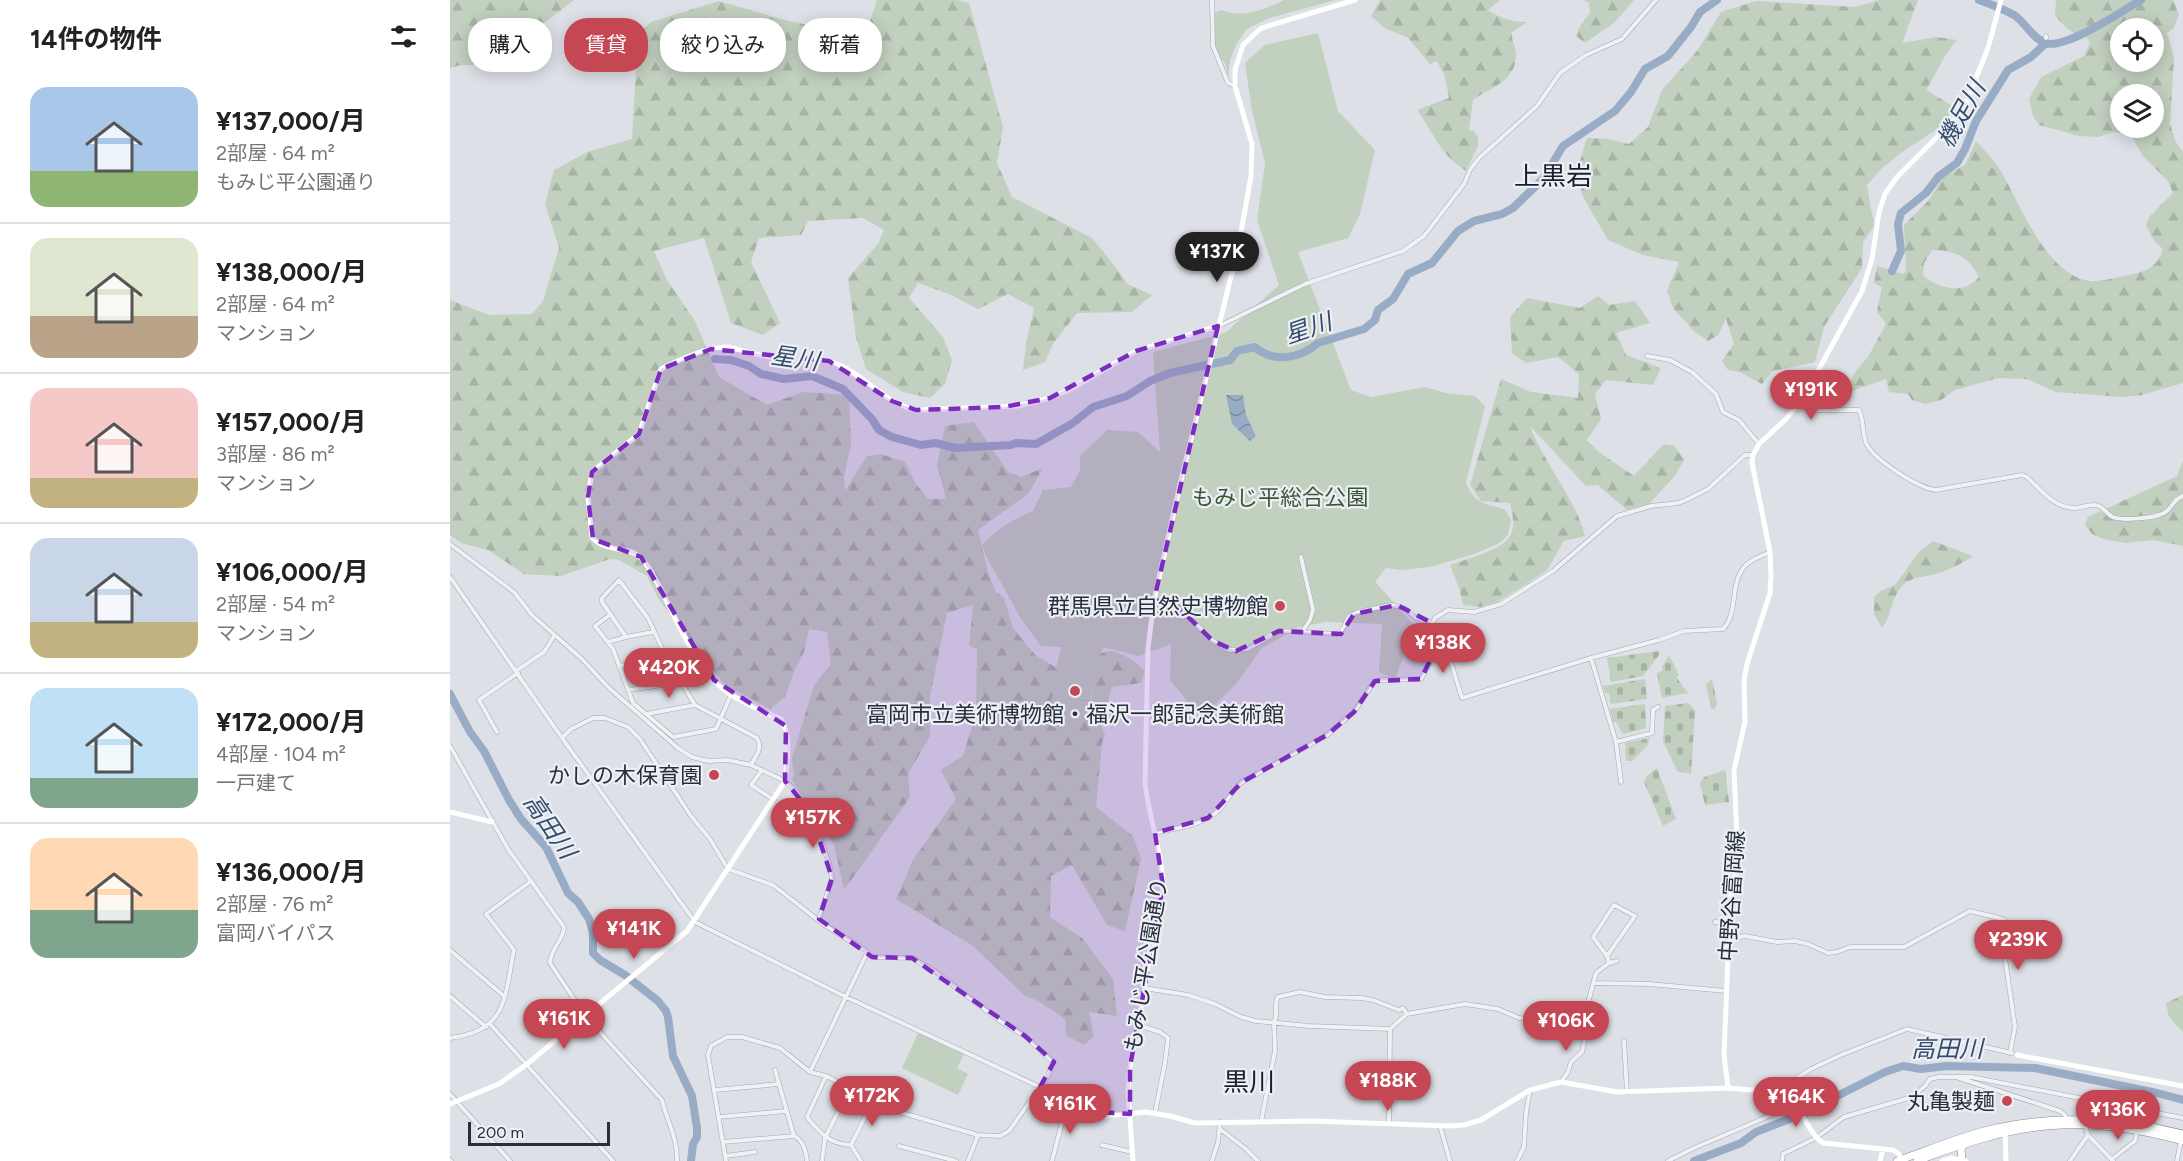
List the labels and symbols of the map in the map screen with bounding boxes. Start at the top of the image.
water label: 機足川 [1931,73,1993,153]
district label: 上黒岩 [1514,160,1592,192]
pin: ¥137K [1175,232,1259,283]
water label: 星川 [1281,305,1338,350]
water label: 星川 [769,340,824,376]
pin: ¥191K [1769,370,1853,421]
park label: もみじ平総合公園 [1192,484,1368,511]
place label: 群馬県立自然史博物館 [1048,593,1268,620]
marker: 群馬県立自然史博物館 [1273,599,1287,613]
pin: ¥138K [1401,623,1485,674]
pin: ¥420K [627,648,711,699]
marker: 富岡市立美術博物館・福沢一郎記念美術館 [1068,684,1082,698]
place label: 富岡市立美術博物館・福沢一郎記念美術館 [866,701,1284,728]
place label: かしの木保育園 [548,762,702,789]
marker: かしの木保育園 [707,768,721,782]
water label: 高田川 [518,788,584,866]
pin: ¥157K [771,798,855,849]
street label: 中野谷富岡線 [1714,829,1750,963]
street label: もみじ平公園通り [1119,876,1173,1054]
pin: ¥141K [592,909,676,960]
pin: ¥239K [1976,920,2060,971]
pin: ¥161K [522,999,606,1050]
pin: ¥106K [1524,1001,1608,1052]
water label: 高田川 [1911,1034,1986,1063]
pin: ¥188K [1346,1061,1430,1112]
district label: 黒川 [1223,1066,1275,1098]
pin: ¥172K [830,1076,914,1127]
pin: ¥164K [1754,1077,1838,1128]
pin: ¥161K [1028,1084,1112,1135]
place label: 丸亀製麺 [1907,1088,1995,1115]
pin: ¥136K [2076,1090,2160,1141]
marker: 丸亀製麺 [2000,1094,2014,1108]
scale bar [468,1119,610,1146]

